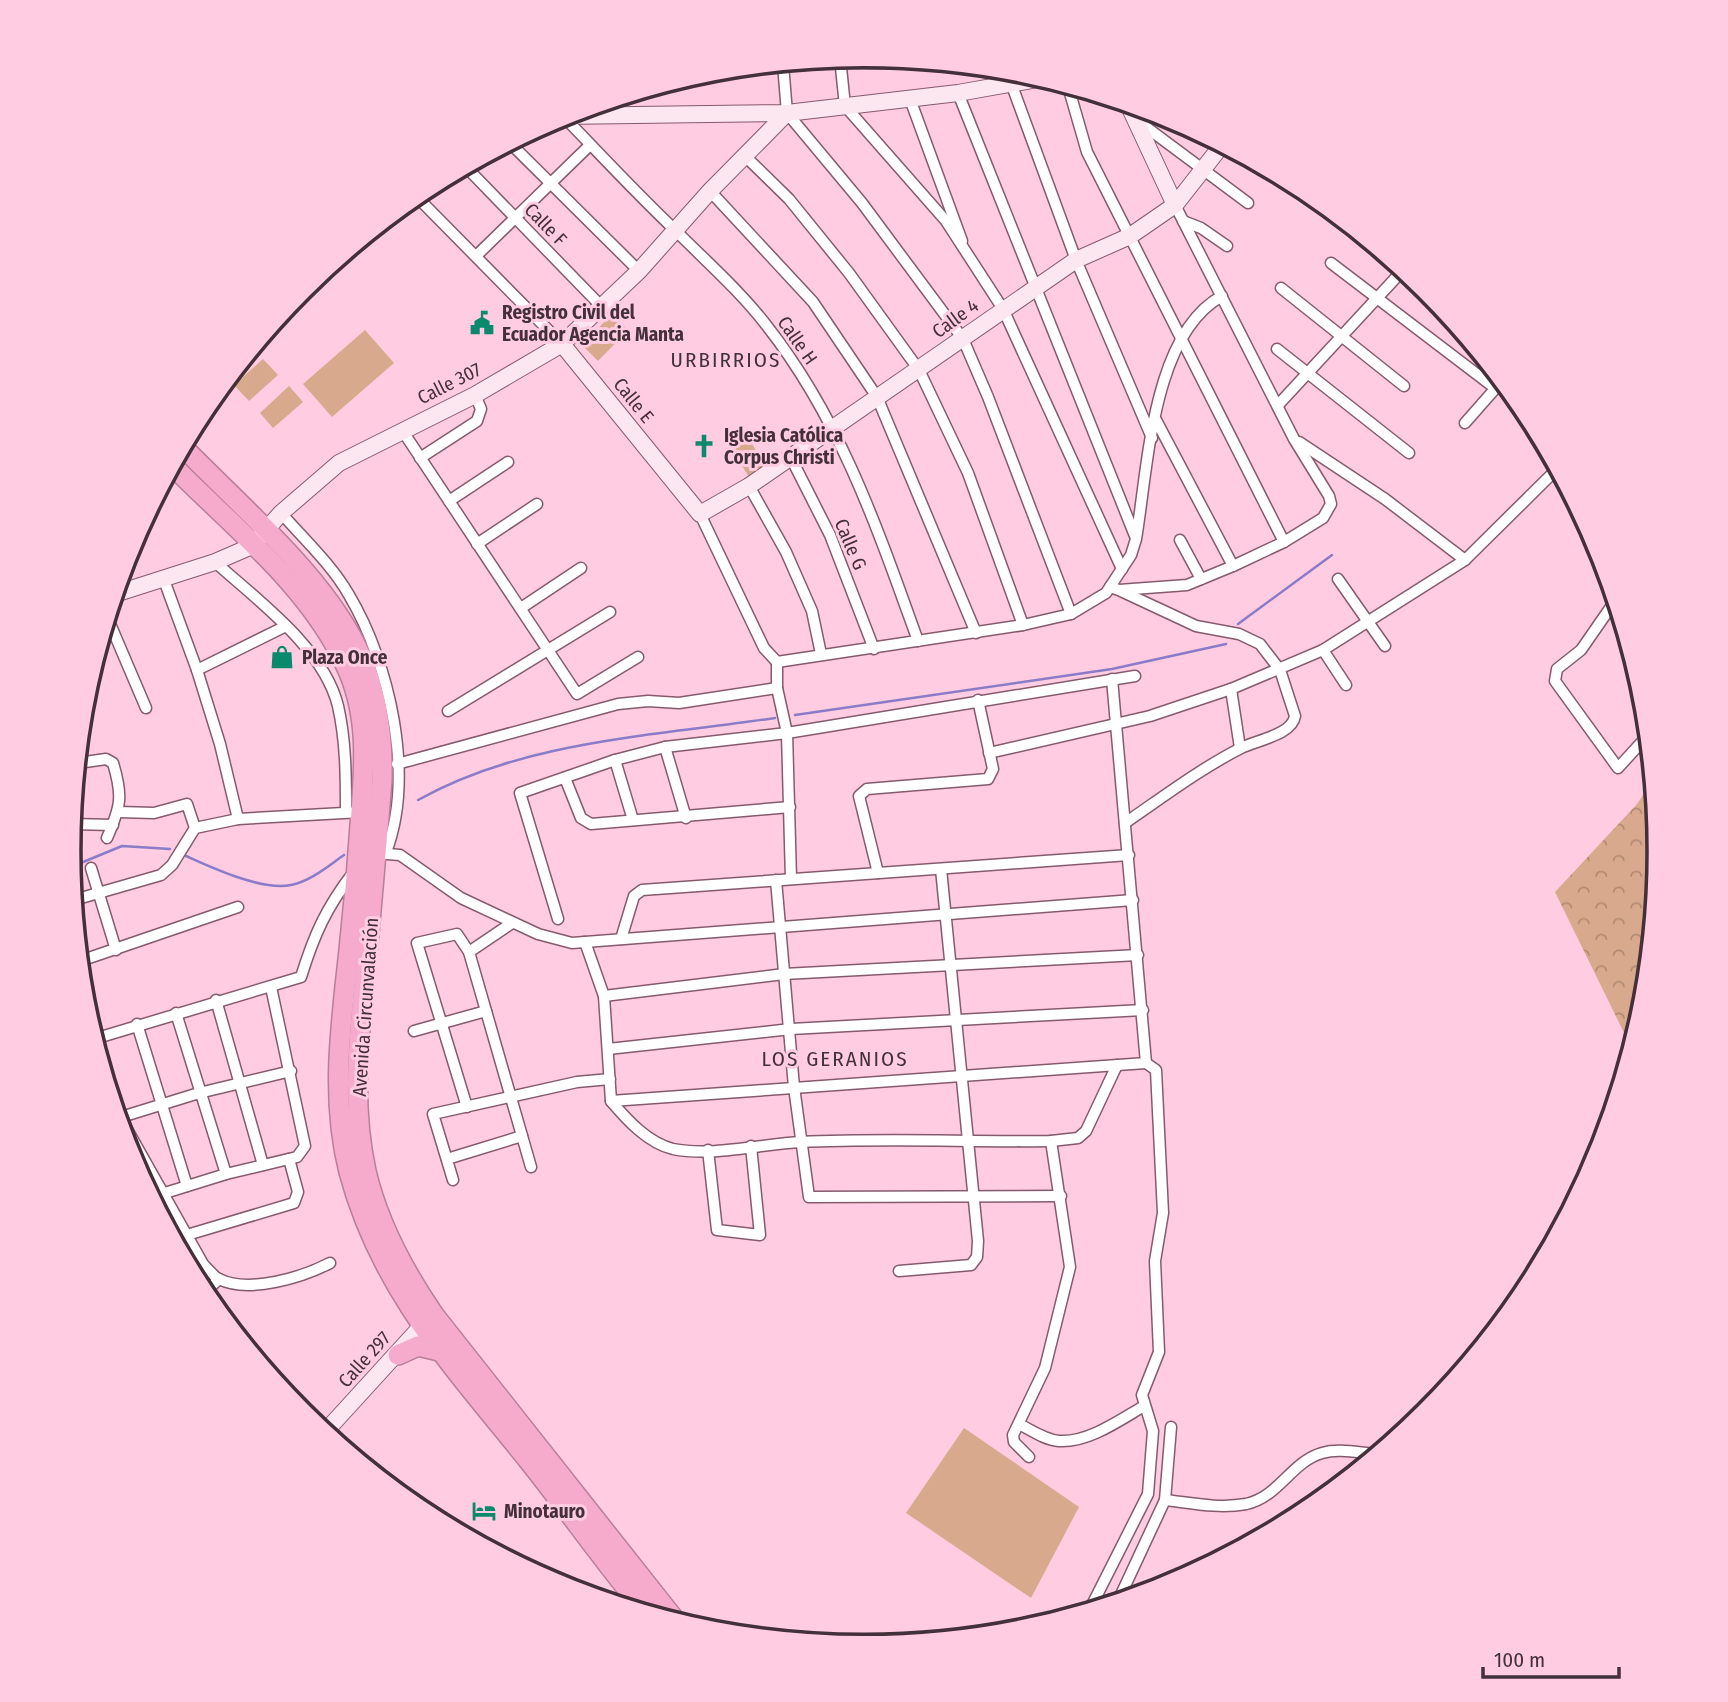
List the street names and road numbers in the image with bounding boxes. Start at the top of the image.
street label: Calle F [520,198,572,251]
street label: Calle 4 [928,294,983,343]
street label: Calle H [773,312,822,369]
street label: Calle 307 [414,358,485,409]
street label: Calle E [609,373,659,428]
street label: Calle G [830,515,872,573]
street label: Avenida Circunvalación [348,917,383,1097]
street label: Calle 297 [333,1326,396,1392]

